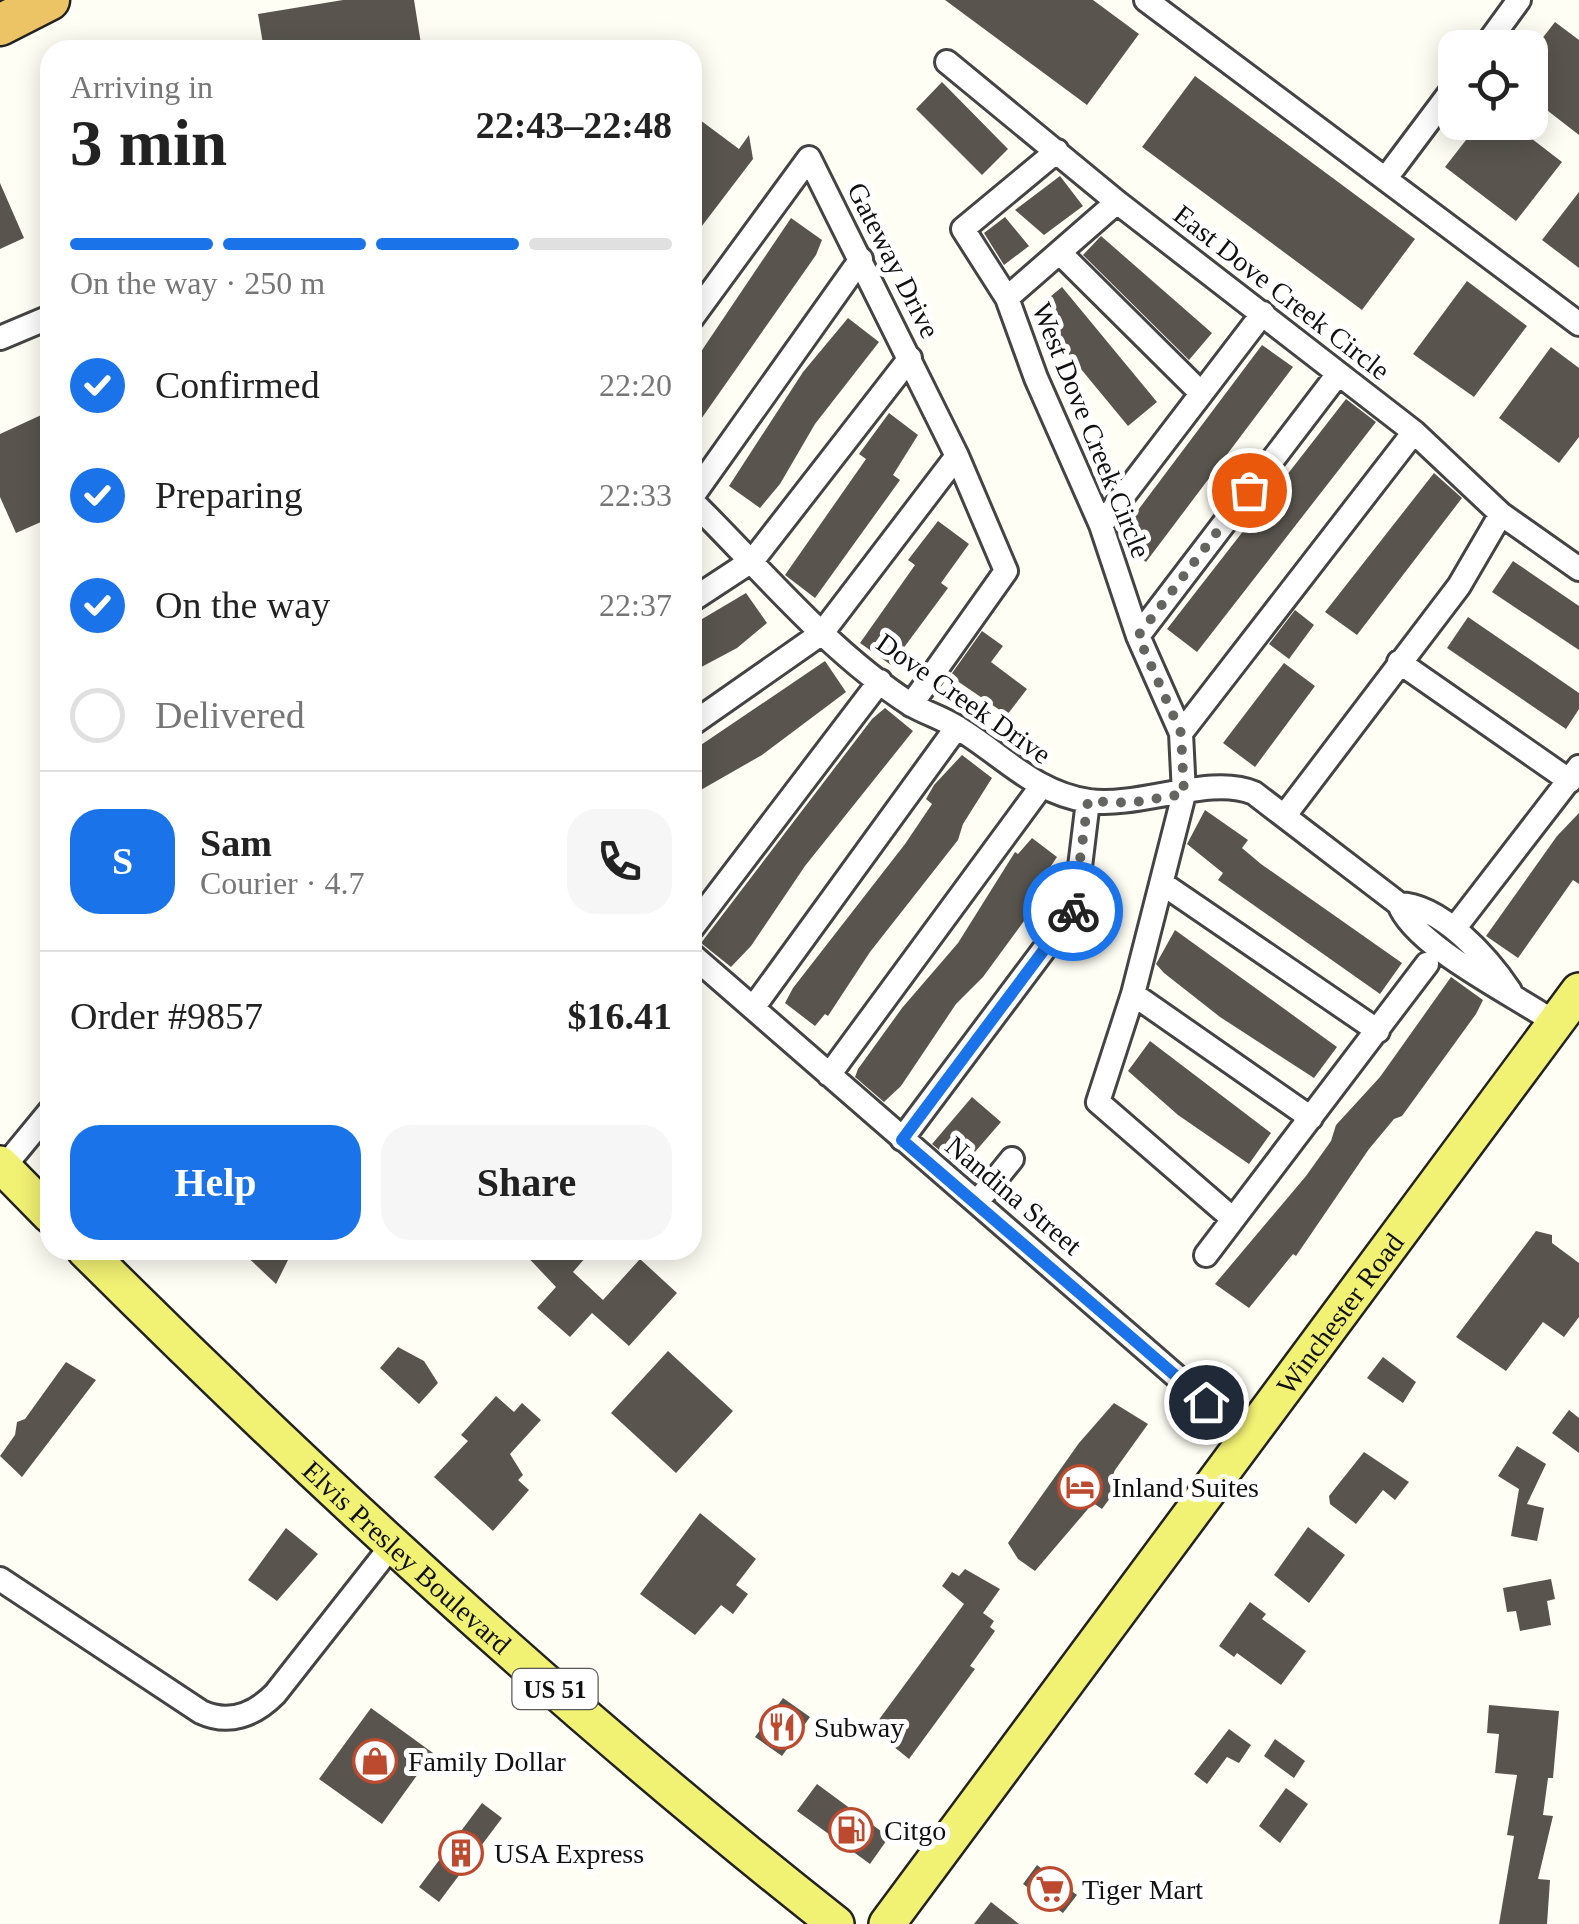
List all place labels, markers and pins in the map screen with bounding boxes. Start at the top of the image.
pin [1207,448,1292,533]
pin [1164,1360,1249,1445]
hotel icon: Inland Suites [1057,1464,1103,1510]
place label: Inland Suites [1112,1472,1259,1503]
restaurant icon: Subway [759,1704,805,1750]
place label: Subway [814,1712,904,1743]
shop icon: Family Dollar [352,1738,398,1784]
place label: Family Dollar [408,1746,567,1777]
fuel station icon: Citgo [828,1807,874,1853]
place label: Citgo [884,1815,946,1846]
building icon: USA Express [438,1830,484,1876]
place label: USA Express [494,1838,644,1869]
supermarket icon: Tiger Mart [1027,1866,1073,1912]
place label: Tiger Mart [1082,1874,1203,1905]

